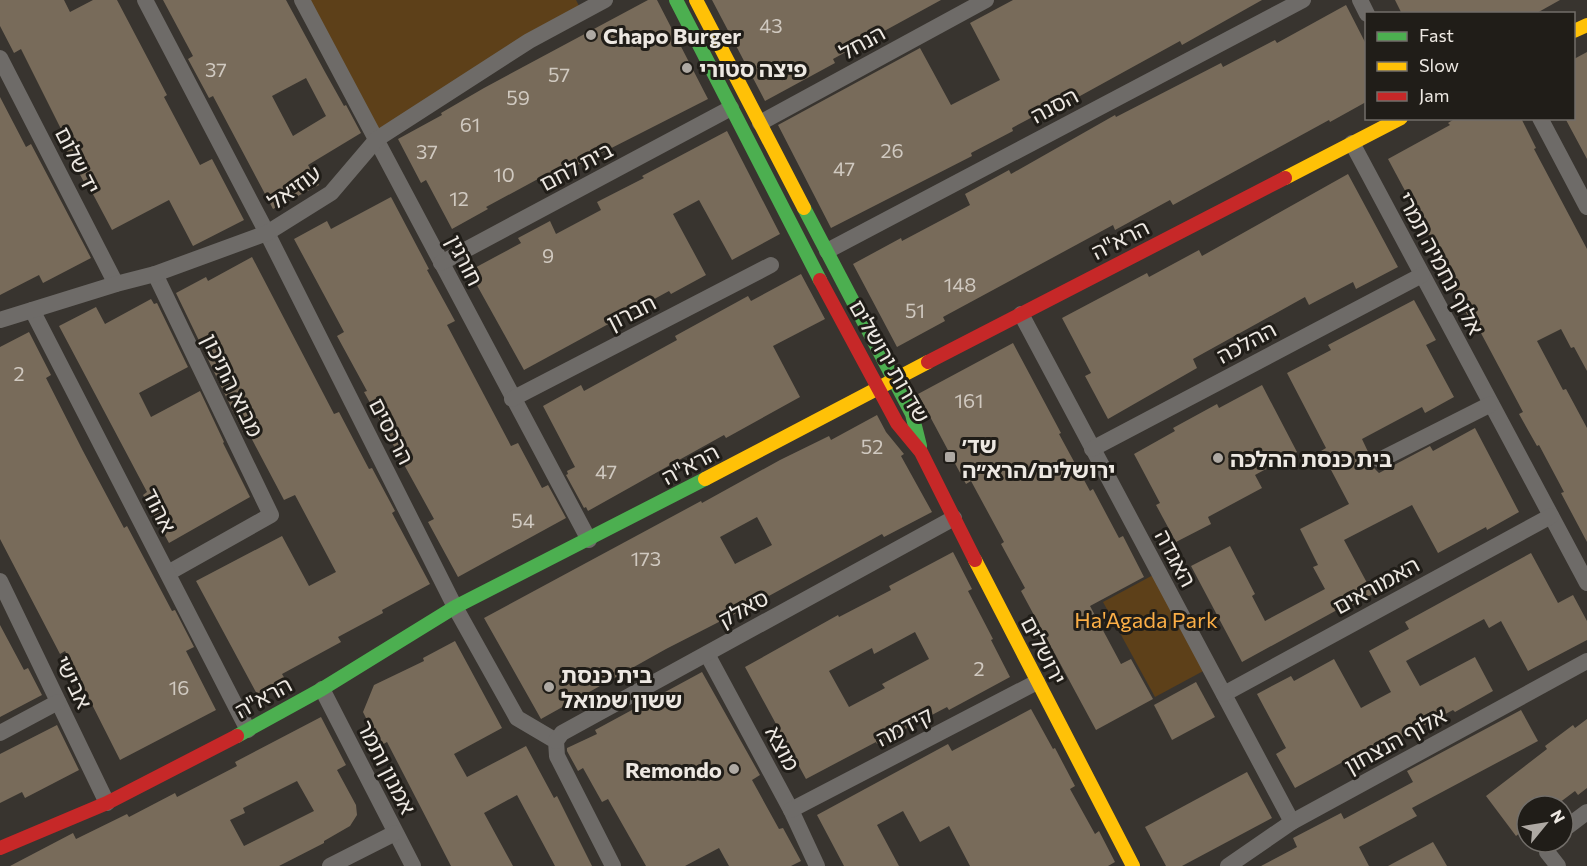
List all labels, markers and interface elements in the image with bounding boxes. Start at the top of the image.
legend [1365,12,1575,120]
house number: 43 [759,13,783,37]
street label: הנחל [834,19,890,65]
place label: Chapo Burger [603,22,741,49]
text: Fast [1419,24,1454,46]
marker: Chapo Burger [584,28,598,42]
text: Slow [1419,54,1459,76]
place label: פיצה סטורי [699,55,807,82]
house number: 37 [205,57,227,81]
marker: פיצה סטורי [680,61,694,75]
house number: 57 [548,62,570,86]
street label: הסנה [1026,81,1082,129]
text: Jam [1419,84,1449,106]
house number: 59 [506,85,530,109]
house number: 61 [460,112,480,136]
street label: יד שלום [50,122,106,198]
street label: בית לחם [535,136,617,196]
house number: 26 [880,138,904,162]
house number: 37 [416,139,438,163]
house number: 47 [833,156,855,180]
street label: עוזיאל [262,159,326,215]
house number: 10 [493,162,515,186]
house number: 12 [449,186,469,210]
street label: אלוף נחמיה תמרי [1392,187,1490,339]
street label: הרא"ה [1087,213,1153,265]
street label: חורגין [441,230,489,290]
house number: 9 [542,243,554,267]
house number: 148 [944,272,976,296]
street label: חברון [602,288,660,336]
street label: שדרות ירושלים [844,295,936,427]
house number: 51 [905,298,925,322]
street label: ההלכה [1212,315,1280,369]
street label: מבוא התיכון [196,329,270,441]
house number: 2 [13,361,25,385]
house number: 161 [954,388,984,412]
street label: הרכסים [364,393,420,469]
place label: שד׳ ירושלים/הרא״ה [962,431,1115,483]
house number: 52 [861,434,883,458]
street label: הרא"ה [657,438,723,490]
place label: בית כנסת ההלכה [1230,445,1392,472]
marker: שד׳ ירושלים/הרא״ה [943,450,957,464]
marker: בית כנסת ההלכה [1211,451,1225,465]
house number: 47 [595,459,617,483]
street label: אהוד [137,483,183,537]
house number: 54 [511,508,535,532]
street label: האגדה [1150,525,1202,591]
house number: 173 [631,546,661,570]
street label: האמוראים [1328,550,1424,620]
street label: סאלק [713,583,773,633]
park label: Ha'Agada Park [1074,606,1218,633]
street label: ירושלים [1015,612,1073,688]
street label: אבישי [50,651,98,713]
house number: 2 [973,656,985,680]
place label: בית כנסת ששון שמואל [561,661,682,713]
street label: הרא"ה [230,670,296,724]
house number: 16 [169,675,189,699]
marker: בית כנסת ששון שמואל [542,680,556,694]
street label: קידמה [871,700,937,752]
street label: אלוף הנצחון [1339,701,1451,779]
street label: אמנון ותמר [352,716,422,819]
street label: מוצא [760,721,806,775]
place label: Remondo [625,756,722,783]
marker: Remondo [727,762,741,776]
north arrow [1515,794,1575,854]
text: N [1547,806,1570,826]

